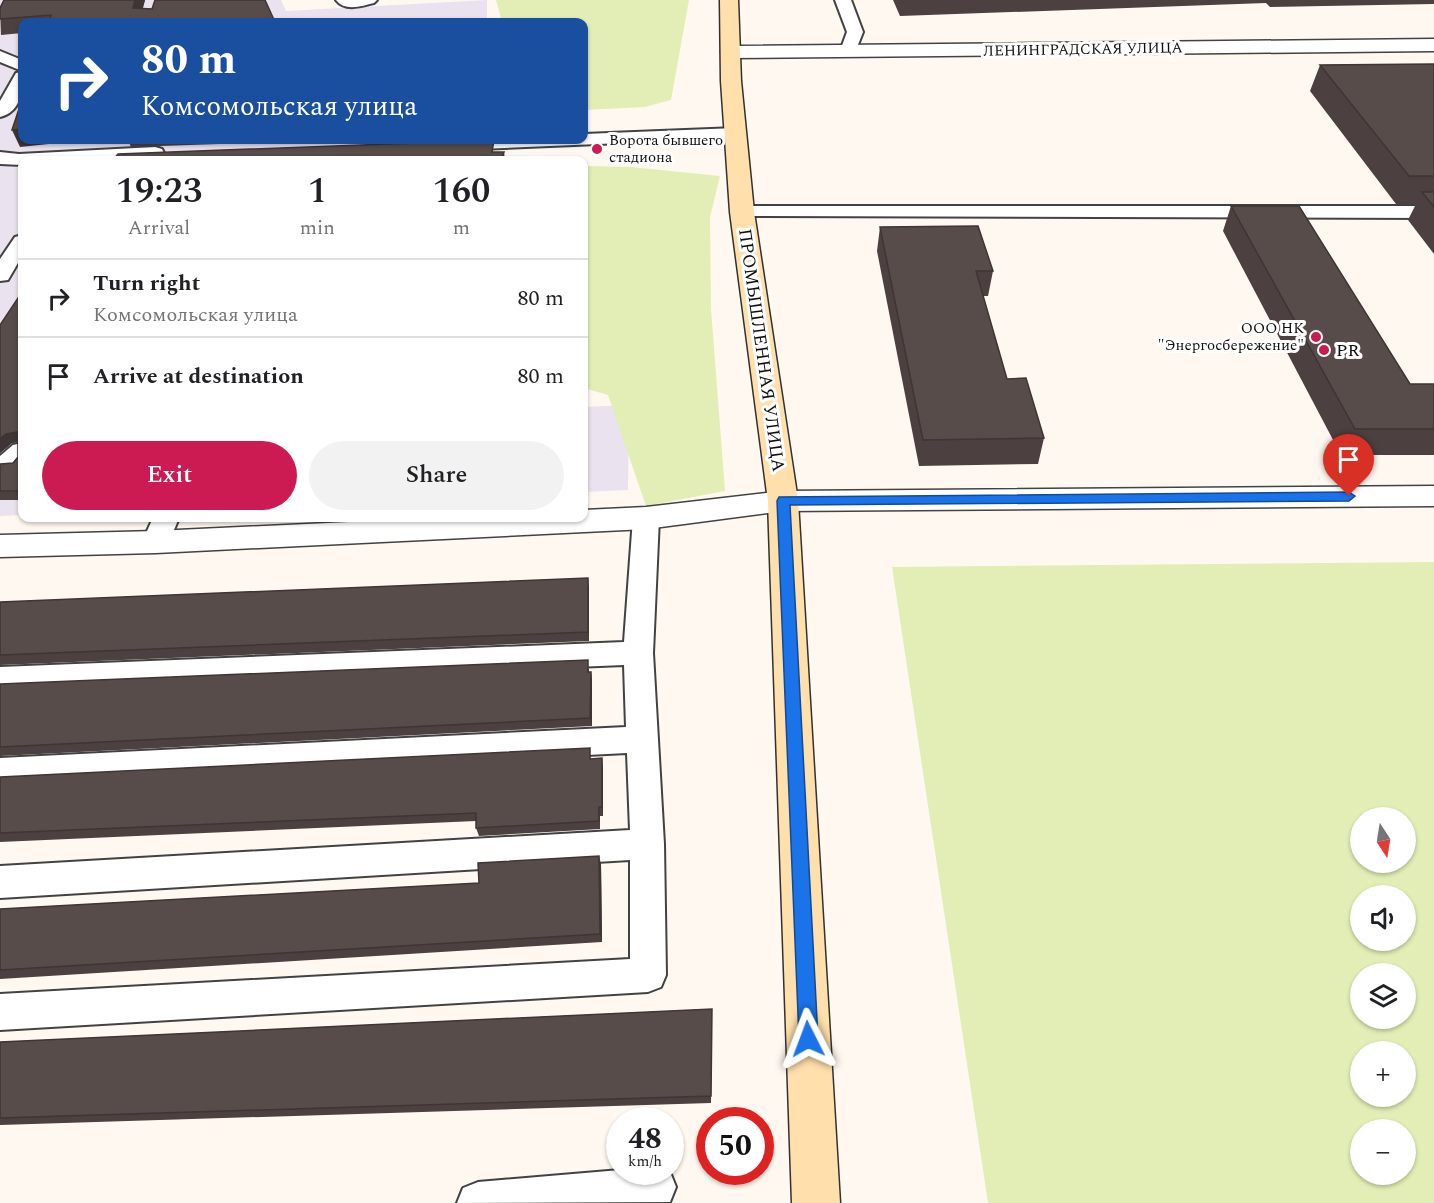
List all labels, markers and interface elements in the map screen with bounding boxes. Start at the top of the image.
text: 80 m [141,29,236,92]
street label: ЛЕНИНГРАДСКАЯ УЛИЦА [983,36,1183,63]
icon: right [42,42,120,120]
text: Комсомольская улица [141,86,417,128]
place label: Ворота бывшего стадиона [609,129,723,169]
marker: Ворота бывшего стадиона [590,142,604,156]
text: 19:23 [116,164,202,219]
text: 1 [308,164,327,219]
text: 160 [432,164,490,219]
text: Arrival [128,213,190,243]
text: min [300,213,335,243]
text: m [453,213,470,243]
street label: ПРОМЫШЛЕННАЯ УЛИЦА [731,227,792,473]
text: Turn right [93,267,200,300]
icon: right [42,282,75,315]
text: 80 m [518,282,564,315]
text: Комсомольская улица [93,300,298,330]
place label: ООО НК "Энергосбережение" [1158,317,1304,357]
marker: ООО НК "Энергосбережение" [1309,330,1323,344]
place label: PR [1336,337,1359,364]
marker: PR [1317,343,1331,357]
icon: arrive [42,360,75,393]
text: Arrive at destination [93,360,304,393]
text: 80 m [518,360,564,393]
pin [1323,434,1374,496]
button: Exit [42,441,297,510]
button: Share [309,441,564,510]
icon: arrive [1332,443,1365,476]
north arrow [1350,807,1416,873]
map controls [1350,807,1416,1185]
button: sound [1350,885,1416,951]
button: layers [1350,963,1416,1029]
position arrow [776,1007,840,1071]
button: + [1350,1041,1416,1107]
speed limit sign: 50 [696,1107,774,1185]
text: 48 [628,1116,662,1162]
button: − [1350,1119,1416,1185]
text: km/h [628,1150,662,1173]

